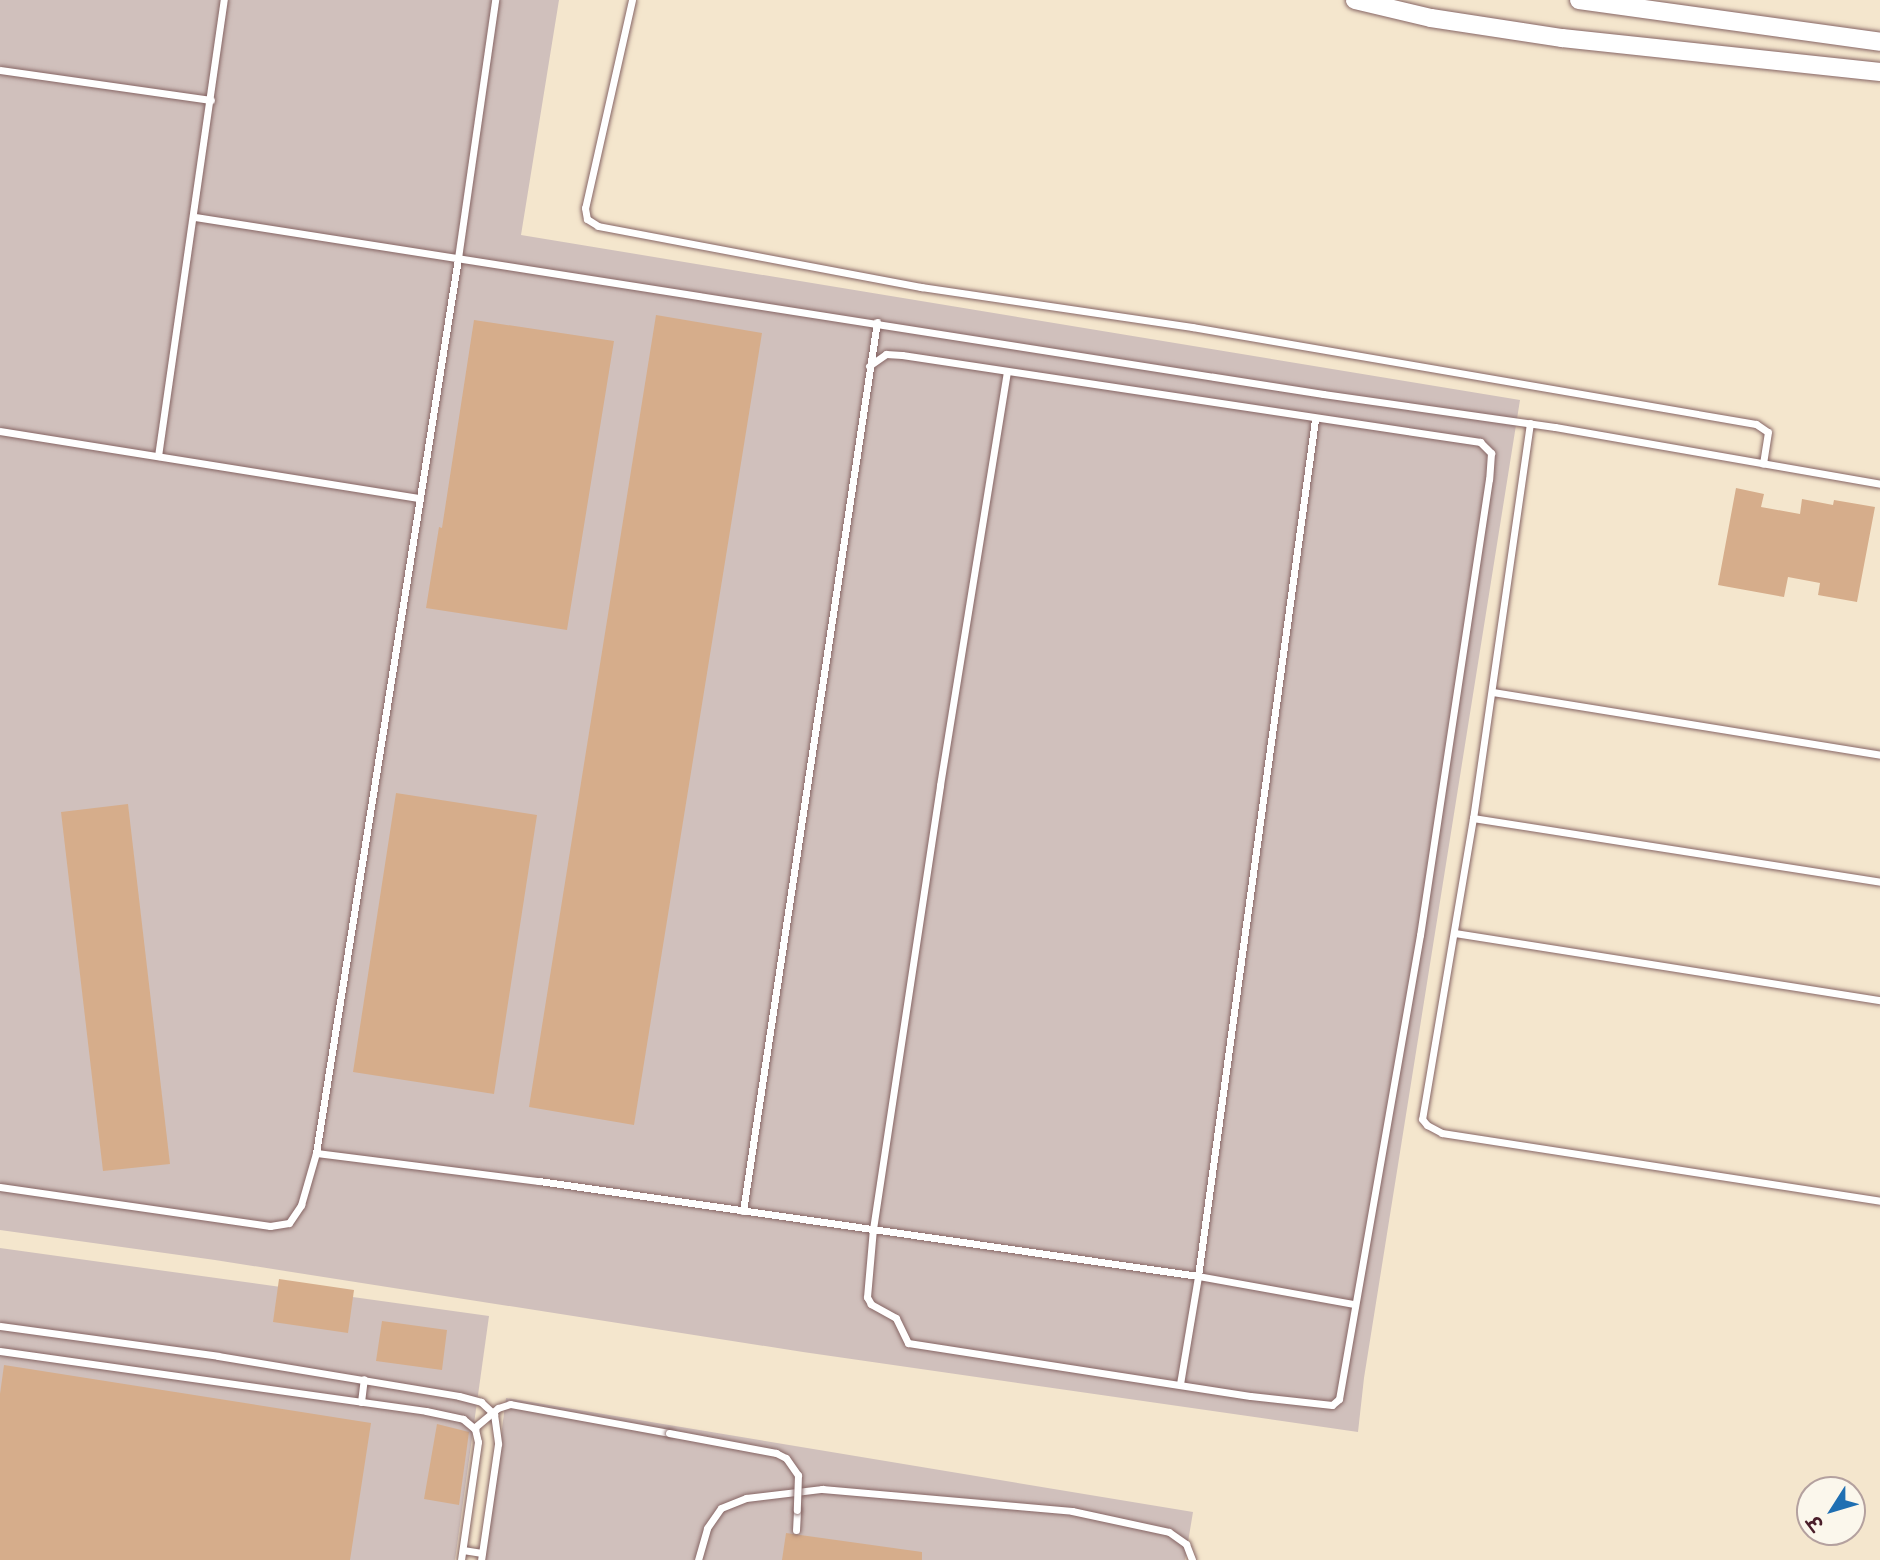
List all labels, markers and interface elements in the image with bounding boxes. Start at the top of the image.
north arrow [1796,1476,1866,1546]
text: उ [1803,1511,1828,1534]

